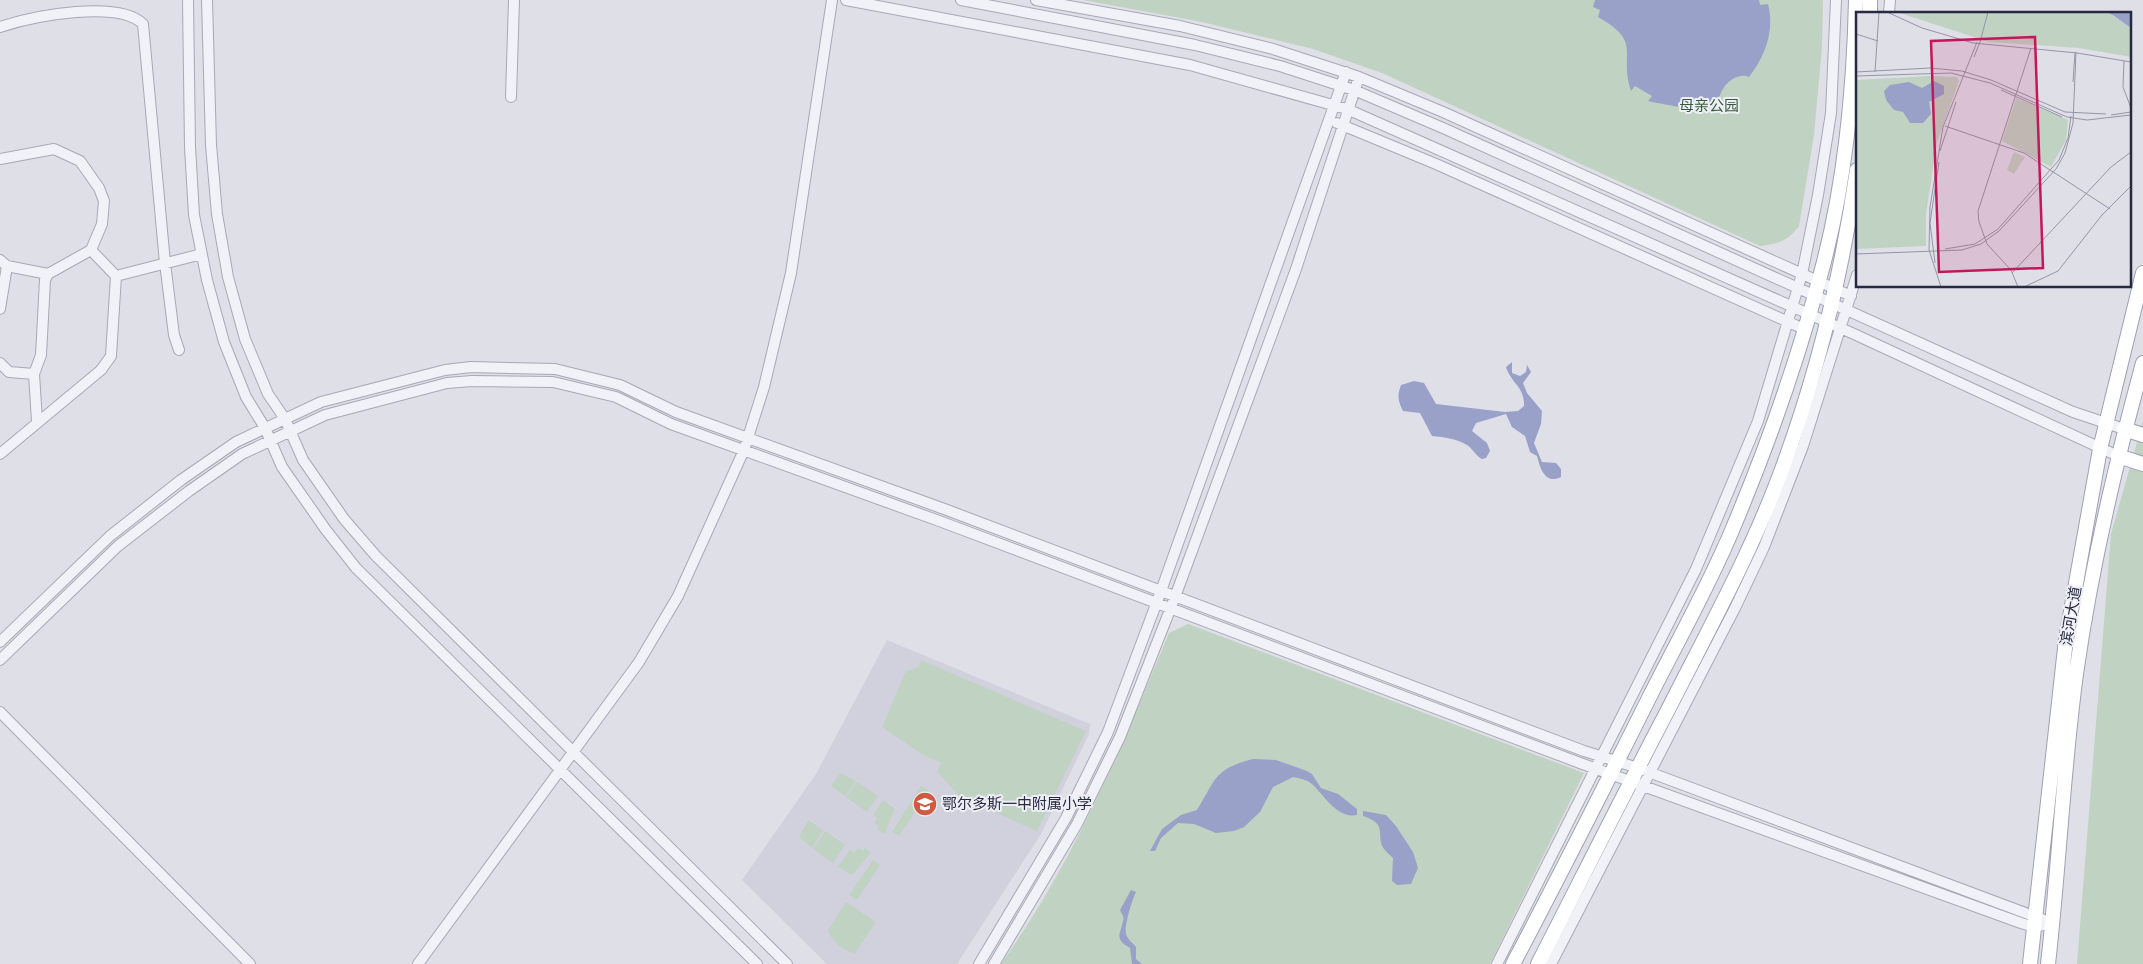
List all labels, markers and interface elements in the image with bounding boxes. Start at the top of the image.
inset map [1856,12,2130,288]
park label: 母亲公园 [1679,96,1739,115]
street label: 滨河大道 [2056,585,2085,647]
school or university icon: 鄂尔多斯一中附属小学 [912,791,938,817]
place label: 鄂尔多斯一中附属小学 [942,794,1092,813]

